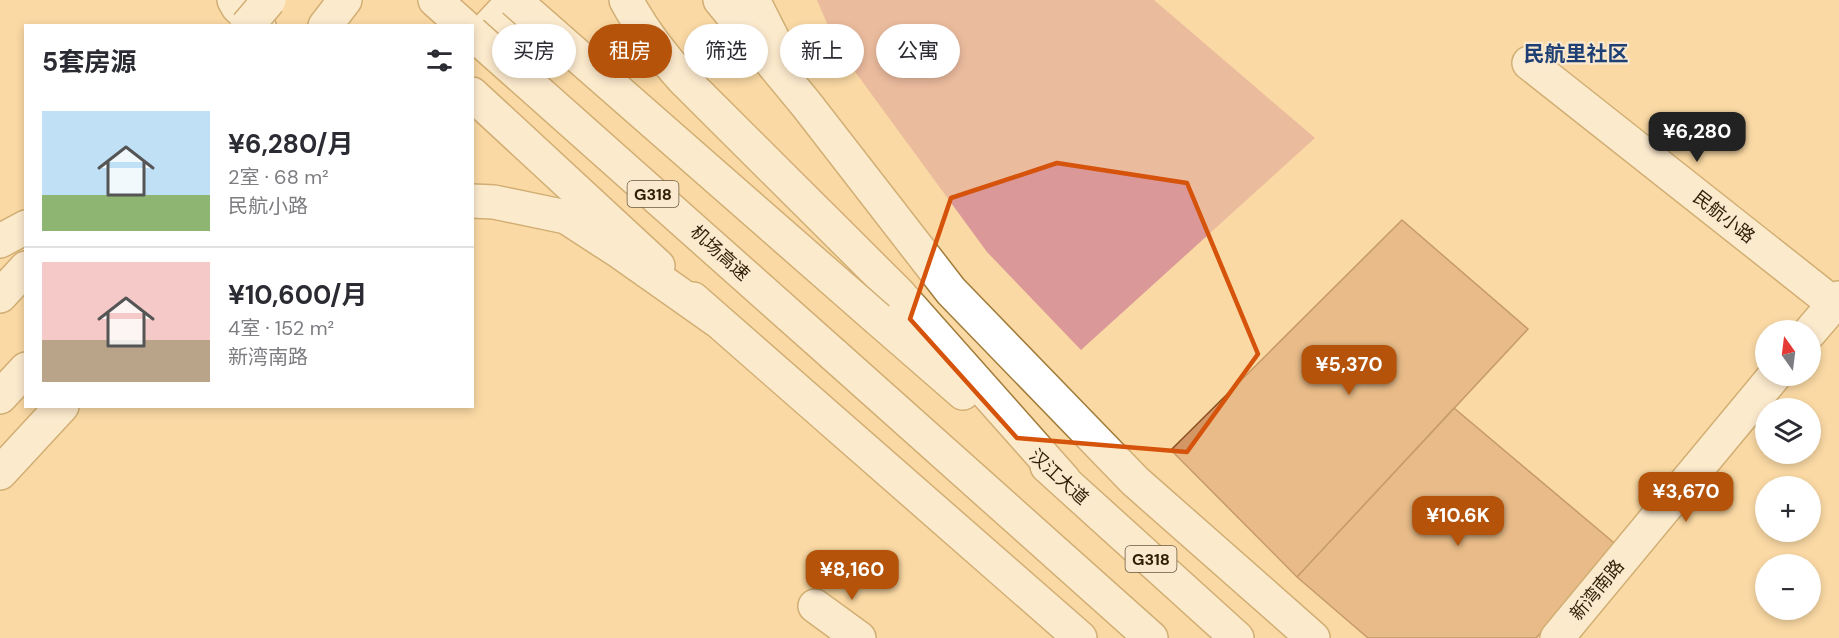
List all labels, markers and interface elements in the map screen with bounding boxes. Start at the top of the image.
chip: 买房 [492,24,576,78]
chip: 租房 [588,24,672,78]
chip: 筛选 [684,24,768,78]
chip: 新上 [780,24,864,78]
chip: 公寓 [876,24,960,78]
district label: 民航里社区 [1524,40,1629,68]
icon: filters [423,44,456,77]
text: 5套房源 [42,45,136,79]
pin: ¥6,280 [1648,112,1746,163]
text: ¥6,280 [1663,118,1731,144]
text: ¥6,280/月 [228,127,353,161]
icon: home [90,135,162,207]
text: 2室 · 68 m² [228,164,329,190]
road number: G318 [628,181,678,207]
street label: 民航小路 [1688,185,1760,249]
text: 民航小路 [228,193,308,219]
street label: 机场高速 [685,220,755,286]
text: ¥10,600/月 [228,278,367,312]
icon: home [90,286,162,358]
text: 4室 · 152 m² [228,315,334,341]
north arrow [1755,320,1821,386]
map controls [1755,320,1821,620]
text: 新湾南路 [228,344,308,370]
pin: ¥5,370 [1300,345,1398,396]
text: ¥5,370 [1316,351,1382,377]
button: layers [1755,398,1821,464]
street label: 汉江大道 [1024,444,1094,510]
pin: ¥3,670 [1637,472,1735,523]
button: + [1755,476,1821,542]
text: ¥3,670 [1652,478,1720,504]
pin: ¥10.6K [1409,496,1507,547]
text: ¥10.6K [1426,502,1490,528]
road number: G318 [1126,546,1176,572]
pin: ¥8,160 [803,550,901,601]
button: − [1755,554,1821,620]
street label: 新湾南路 [1565,555,1629,625]
text: ¥8,160 [820,556,884,582]

